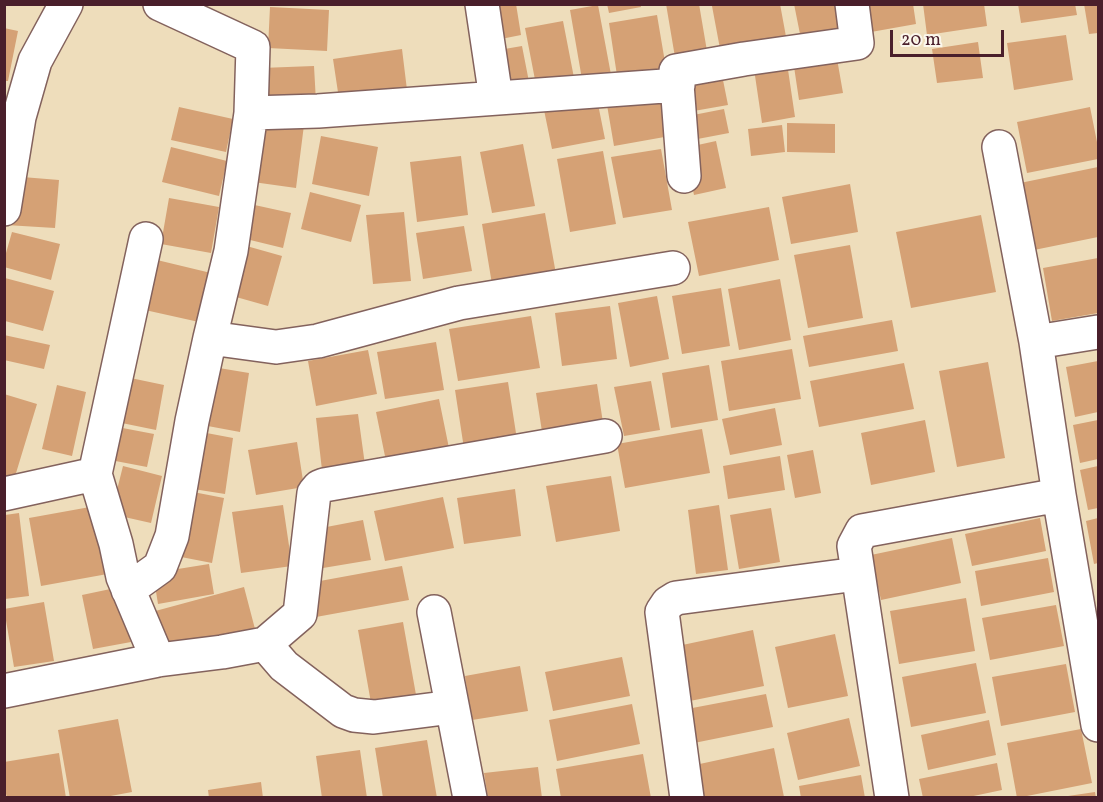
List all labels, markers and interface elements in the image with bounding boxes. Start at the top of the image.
scale bar [893,18,1007,56]
text: 20 m [901,28,941,53]

